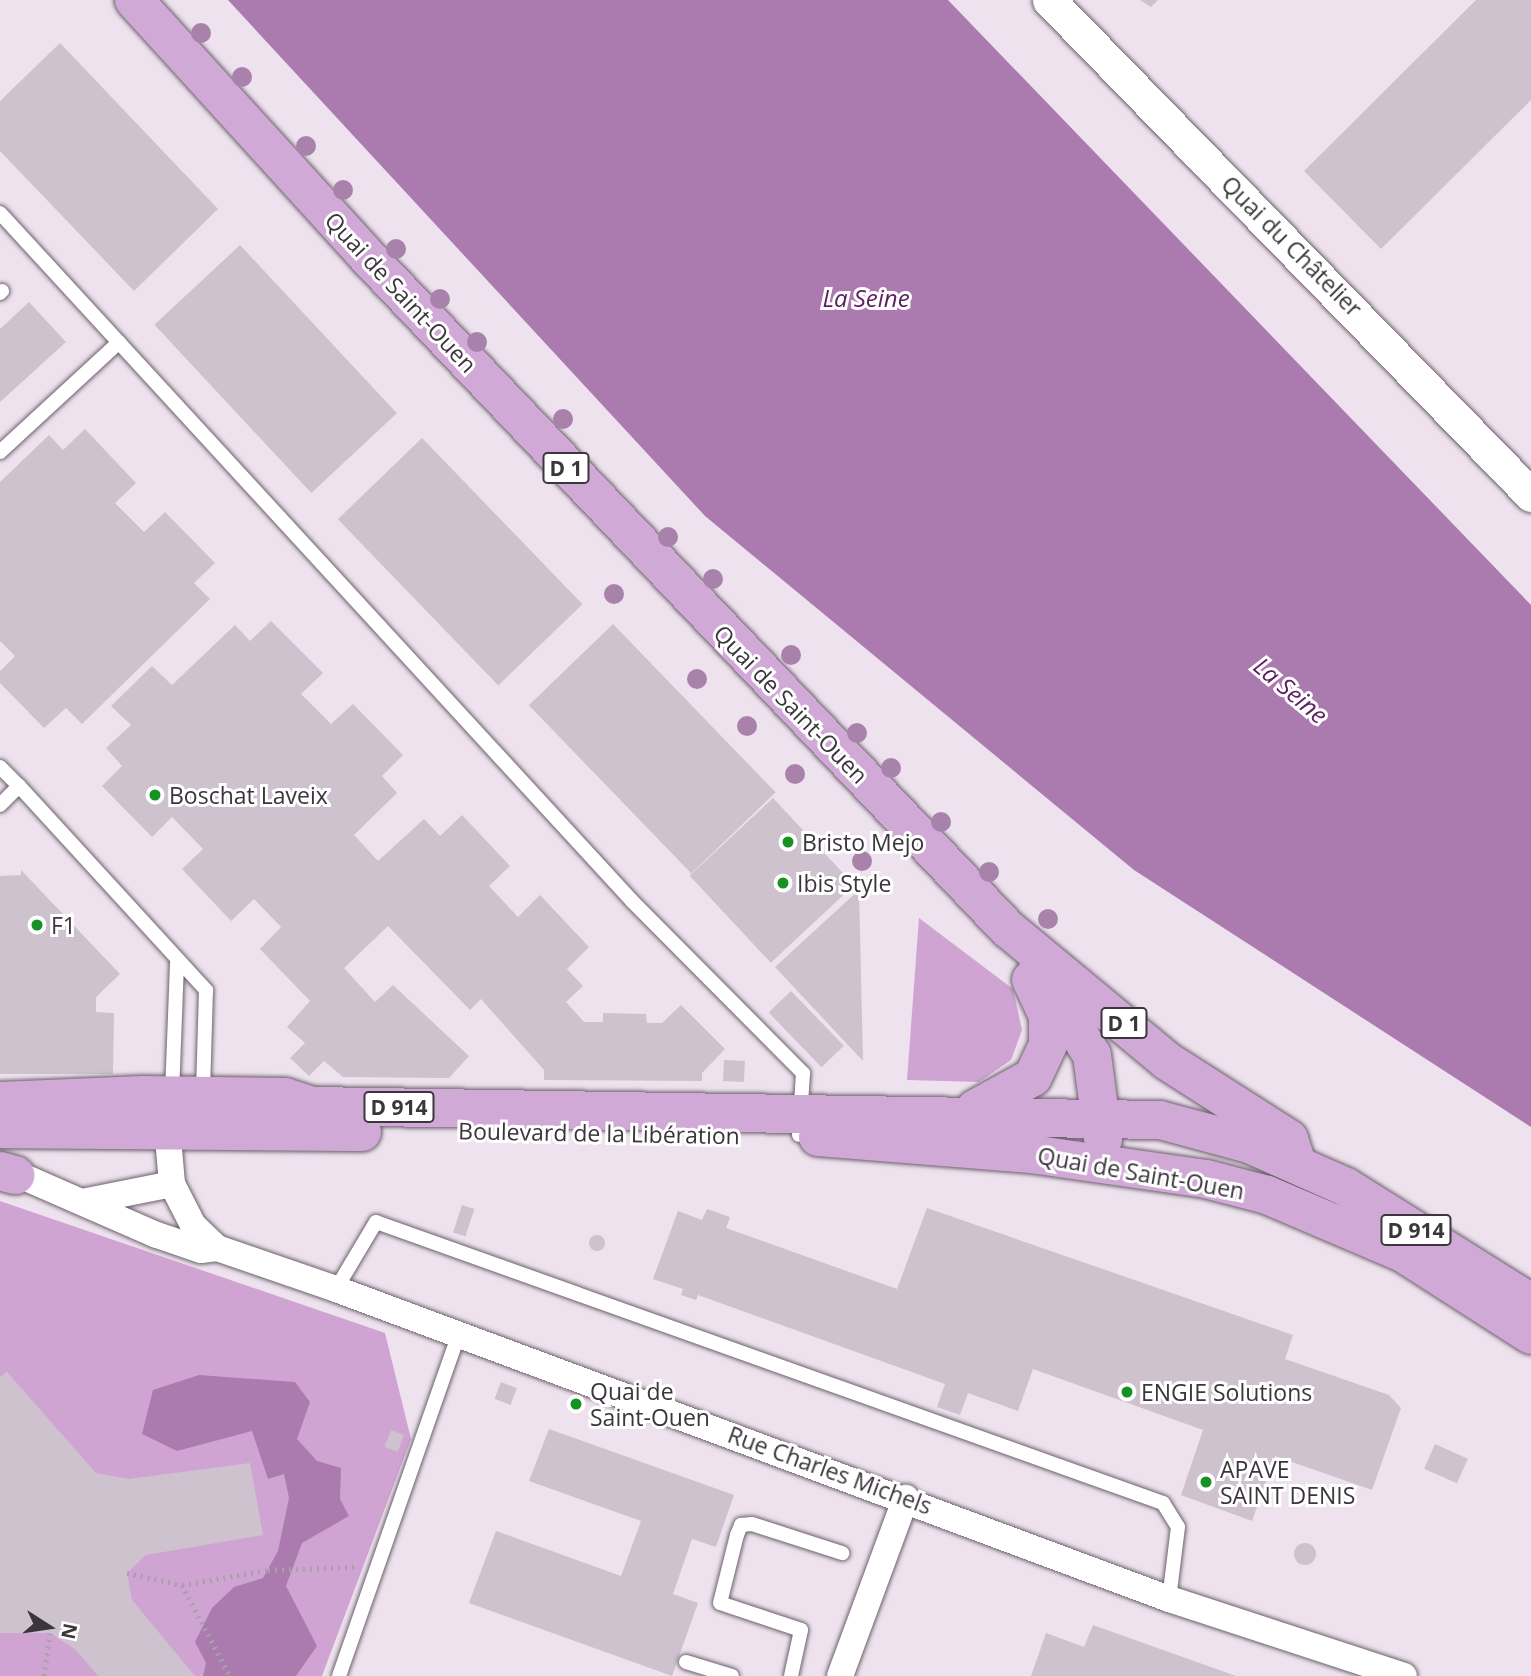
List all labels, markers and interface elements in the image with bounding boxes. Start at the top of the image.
street label: Quai du Châtelier [1216,170,1368,322]
street label: Quai de Saint-Ouen [319,206,483,378]
water label: La Seine [822,284,910,312]
road number: D 1 [542,450,590,486]
street label: Quai de Saint-Ouen [708,619,874,789]
water label: La Seine [1248,651,1334,729]
place label: Boschat Laveix [169,781,328,809]
marker: Boschat Laveix [147,787,163,803]
place label: Bristo Mejo [802,828,924,856]
marker: Bristo Mejo [780,834,796,850]
place label: Ibis Style [797,869,891,897]
marker: Ibis Style [775,875,791,891]
place label: F1 [51,911,76,939]
marker: F1 [29,917,45,933]
road number: D 1 [1100,1006,1148,1040]
road number: D 914 [362,1090,436,1124]
street label: Boulevard de la Libération [458,1117,740,1149]
street label: Quai de Saint-Ouen [1035,1141,1247,1205]
road number: D 914 [1379,1212,1453,1248]
place label: Quai de Saint-Ouen [590,1377,710,1431]
place label: ENGIE Solutions [1141,1378,1312,1406]
marker: ENGIE Solutions [1119,1384,1135,1400]
marker: Quai de Saint-Ouen [568,1396,584,1412]
street label: Rue Charles Michels [724,1420,936,1520]
place label: APAVE SAINT DENIS [1220,1455,1355,1509]
marker: APAVE SAINT DENIS [1198,1474,1214,1490]
north arrow [14,1592,84,1662]
text: N [55,1621,84,1642]

